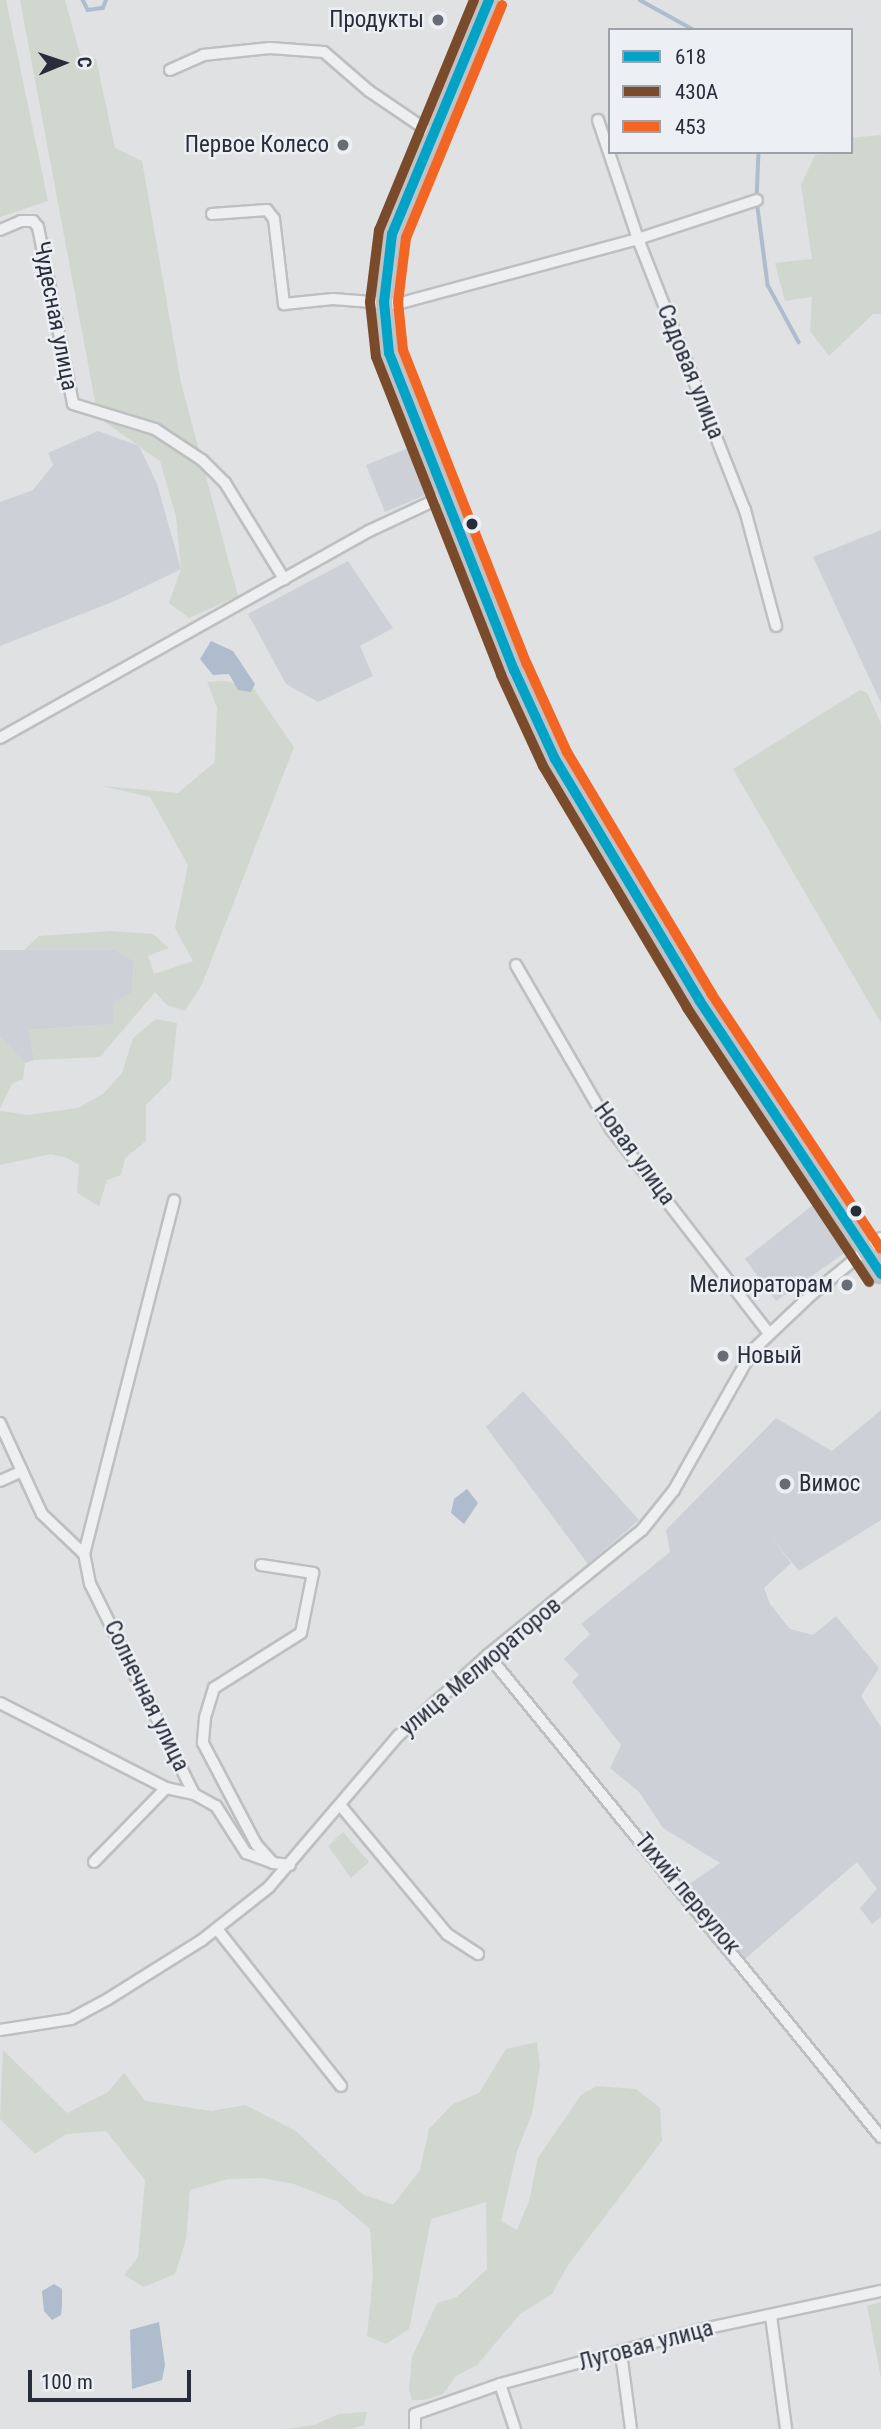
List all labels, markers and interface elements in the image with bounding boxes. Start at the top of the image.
place label: Продукты [329,6,424,34]
marker: Продукты [430,12,446,28]
north arrow [28,28,98,98]
legend [608,28,853,154]
text: 618 [675,45,706,69]
text: С [73,56,96,68]
text: 430А [675,80,718,104]
text: 453 [675,115,706,139]
place label: Первое Колесо [185,131,329,159]
marker: Первое Колесо [335,137,351,153]
street label: Чудесная улица [27,239,83,393]
street label: Садовая улица [651,301,729,443]
unlabelled marker [465,517,479,531]
street label: Новая улица [587,1097,681,1211]
unlabelled marker [849,1204,863,1218]
place label: Мелиораторам [690,1271,833,1299]
marker: Мелиораторам [839,1277,855,1293]
place label: Новый [737,1342,802,1370]
marker: Новый [715,1348,731,1364]
place label: Вимос [799,1470,860,1498]
marker: Вимос [777,1476,793,1492]
street label: улица Мелиораторов [395,1592,567,1742]
street label: Солнечная улица [98,1616,194,1776]
street label: Тихий переулок [628,1828,746,1960]
street label: Луговая улица [576,2315,716,2377]
scale bar [32,2356,194,2400]
text: 100 m [41,2370,93,2394]

